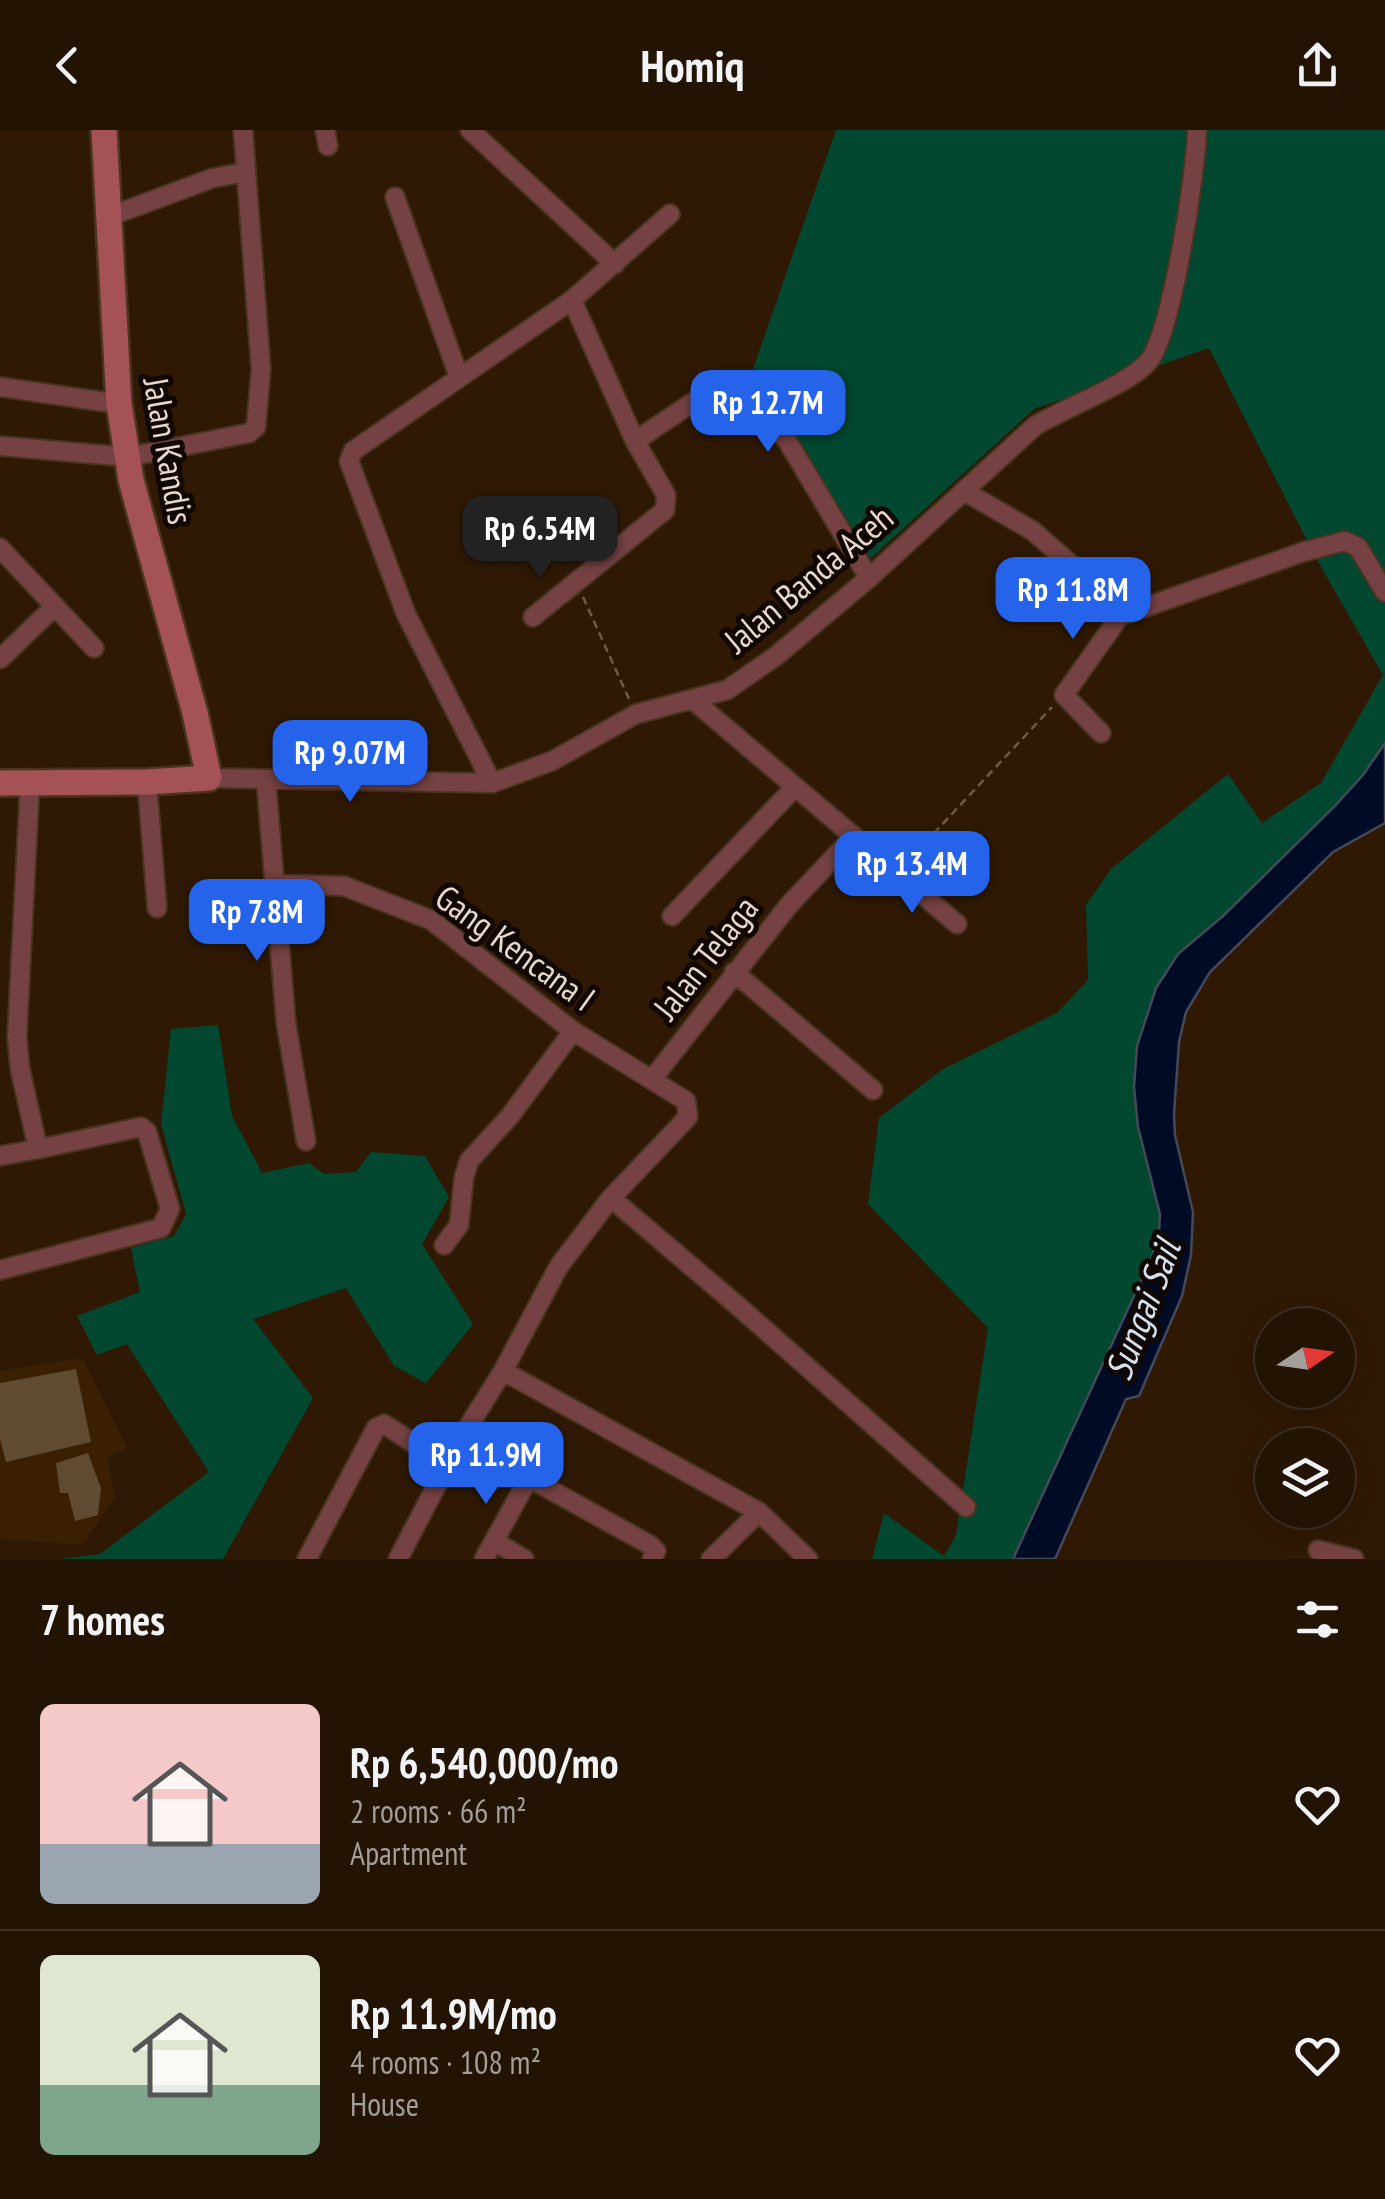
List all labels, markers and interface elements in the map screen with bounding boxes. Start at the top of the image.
text: Homiq [641,36,744,94]
icon: back [40,38,95,93]
icon: share [1290,38,1345,93]
pin: Rp 12.7M [665,370,871,455]
street label: Jalan Kandis [133,373,204,528]
text: Rp 12.7M [713,381,823,423]
street label: Jalan Banda Aceh [714,494,902,663]
pin: Rp 6.54M [437,496,643,581]
text: Rp 6.54M [485,507,595,549]
pin: Rp 11.8M [970,557,1176,642]
text: Rp 11.8M [1018,568,1128,610]
pin: Rp 9.07M [247,720,453,805]
text: Rp 9.07M [295,731,405,773]
pin: Rp 13.4M [809,831,1015,916]
text: Rp 13.4M [857,842,967,884]
street label: Gang Kencana I [427,874,604,1021]
pin: Rp 7.8M [165,879,349,964]
street label: Jalan Telaga [642,886,768,1029]
text: Rp 7.8M [211,890,303,932]
water label: Sungai Sail [1093,1230,1192,1386]
north arrow [1255,1308,1355,1408]
map controls [1255,1308,1355,1528]
pin: Rp 11.9M [383,1422,589,1507]
button: layers [1255,1428,1355,1528]
text: Rp 11.9M [431,1433,541,1475]
text: 7 homes [40,1592,165,1647]
icon: filters [1290,1592,1345,1647]
text: Rp 6,540,000/mo [350,1735,618,1790]
icon: home [120,1744,240,1864]
icon: heart [1290,1777,1345,1832]
text: 2 rooms · 66 m² [350,1790,527,1832]
text: Apartment [350,1832,467,1874]
text: Rp 11.9M/mo [350,1986,557,2041]
icon: home [120,1995,240,2115]
icon: heart [1290,2028,1345,2083]
text: 4 rooms · 108 m² [350,2041,541,2083]
text: House [350,2083,419,2125]

